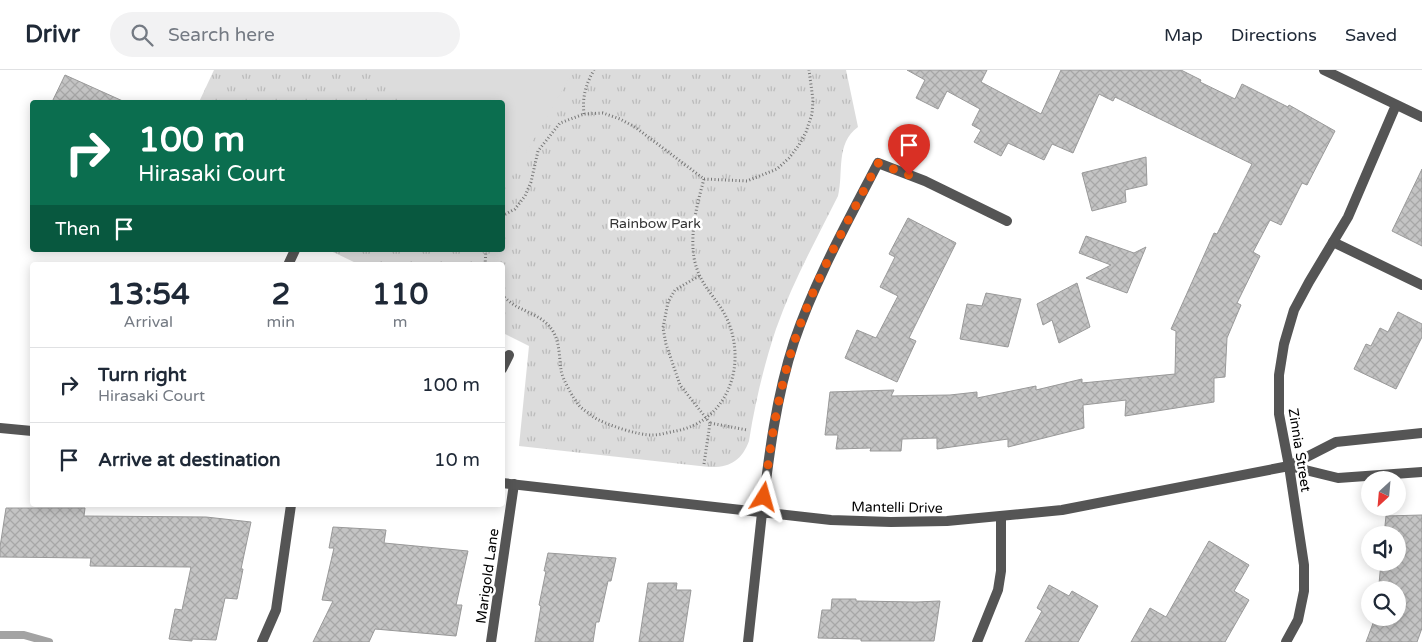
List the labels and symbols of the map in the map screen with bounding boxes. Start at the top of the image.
pin [888,124,930,175]
park label: Rainbow Park [609,215,701,232]
street label: Zinnia Street [1285,407,1315,494]
position arrow [737,470,789,522]
north arrow [1361,471,1406,516]
street label: Mantelli Drive [851,498,943,517]
street label: Marigold Lane [472,527,503,625]

